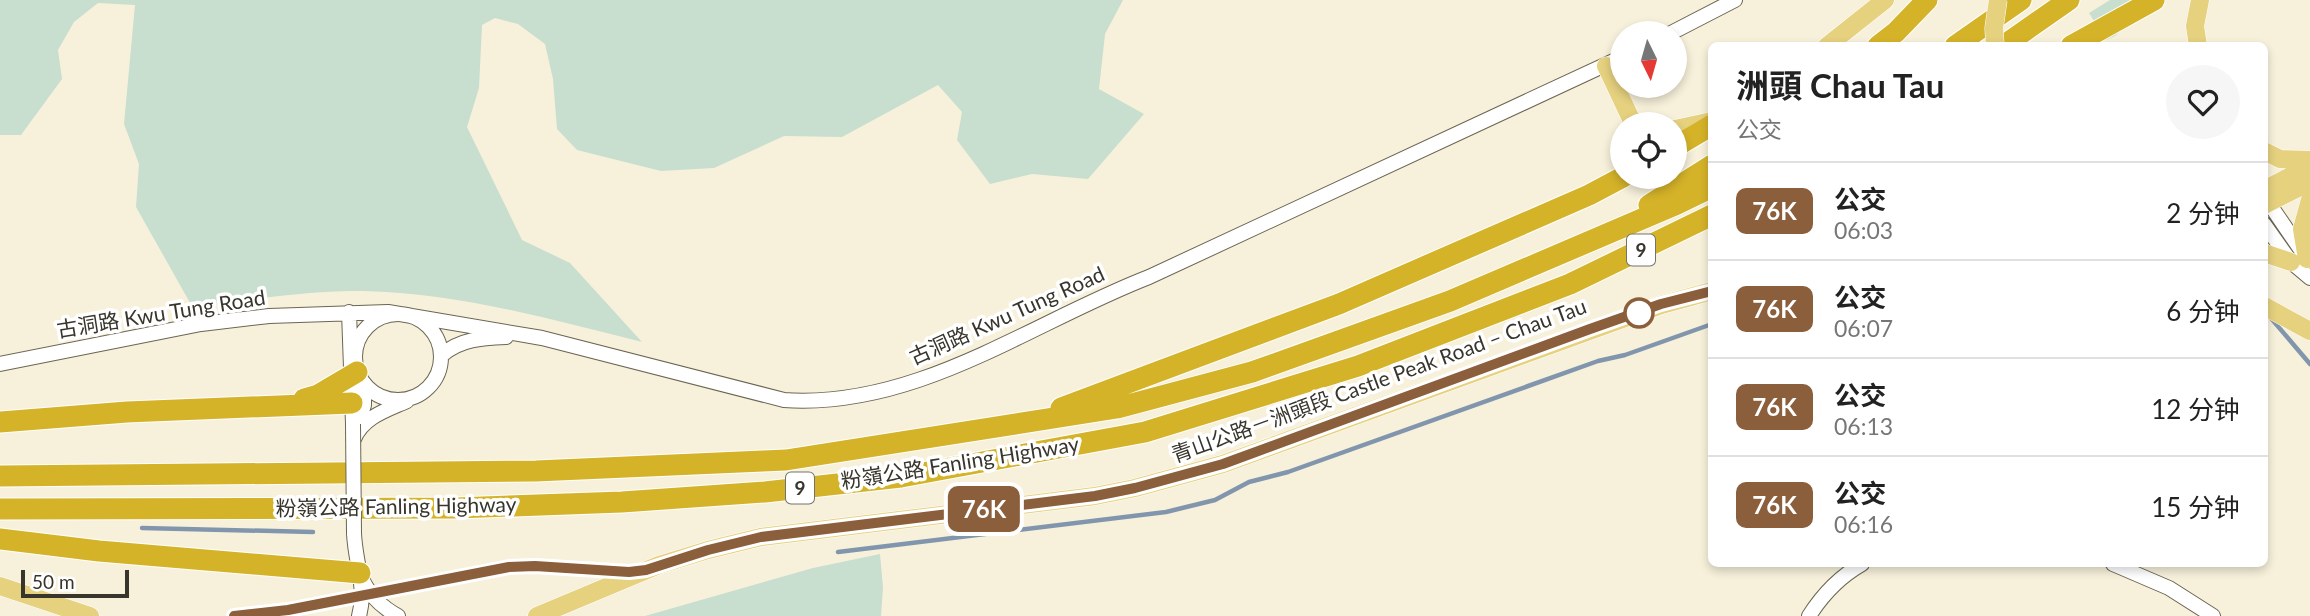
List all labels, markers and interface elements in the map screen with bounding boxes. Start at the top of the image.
north arrow [1610,21,1687,98]
map controls [1610,21,1687,189]
text: 洲頭 Chau Tau [1736,65,1944,105]
button: heart [2166,65,2240,139]
button: locate [1610,112,1687,189]
text: 公交 [1736,115,1782,143]
text: 公交 [1834,183,1886,215]
text: 76K [1752,196,1797,225]
text: 2 分钟 [2166,197,2240,229]
text: 06:03 [1834,216,1893,244]
road number: 9 [1627,234,1655,266]
street label: 古洞路 Kwu Tung Road [905,260,1108,369]
text: 公交 [1834,281,1886,313]
street label: 古洞路 Kwu Tung Road [55,284,267,341]
street label: 青山公路－洲頭段 Castle Peak Road – Chau Tau [1168,293,1589,467]
text: 76K [1752,294,1797,323]
text: 6 分钟 [2166,295,2240,327]
unlabelled marker [1624,298,1654,328]
text: 06:07 [1834,314,1893,342]
text: 公交 [1834,379,1886,411]
text: 76K [1752,392,1797,421]
text: 12 分钟 [2151,393,2240,425]
text: 06:13 [1834,412,1893,440]
street label: 粉嶺公路 Fanling Highway [839,430,1081,493]
road number: 9 [786,472,814,503]
text: 公交 [1834,477,1886,509]
line badge: 76K [944,486,1024,532]
text: 76K [1752,490,1797,519]
street label: 粉嶺公路 Fanling Highway [275,491,517,520]
text: 15 分钟 [2151,491,2240,523]
text: 76K [962,494,1006,523]
text: 06:16 [1834,510,1893,538]
scale bar [21,567,130,599]
text: 50 m [32,570,75,593]

